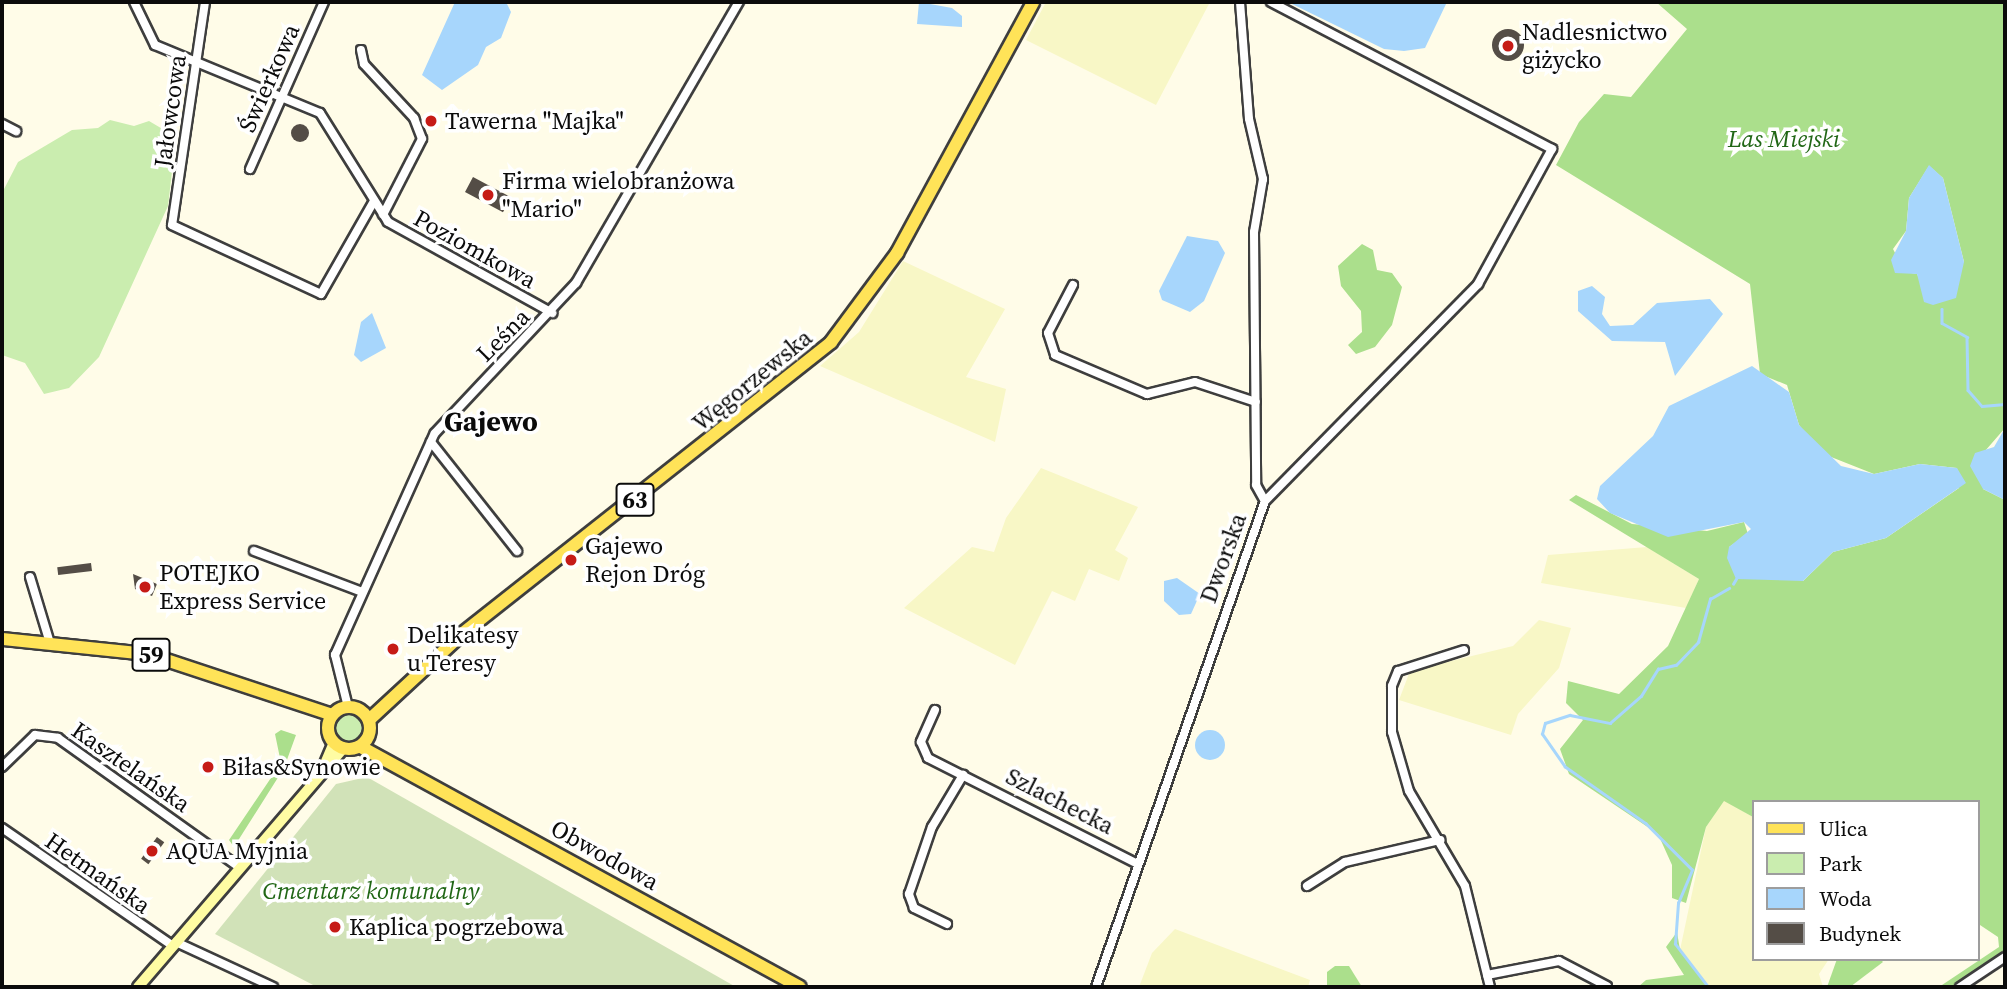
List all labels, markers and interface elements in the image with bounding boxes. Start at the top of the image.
place label: Nadlesnictwo giżycko [1522,18,1667,74]
street label: Świerkowa [232,19,306,137]
marker: Nadlesnictwo giżycko [1500,38,1516,54]
street label: Jałowcowa [148,53,192,169]
place label: Tawerna "Majka" [445,107,624,135]
marker: Tawerna "Majka" [423,113,439,129]
park label: Las Miejski [1728,125,1840,153]
place label: Firma wielobranżowa "Mario" [502,167,735,223]
marker: Firma wielobranżowa "Mario" [480,187,496,203]
street label: Poziomkowa [409,204,541,294]
street label: Leśna [470,302,536,368]
street label: Węgorzewska [686,323,818,437]
district label: Gajewo [444,404,538,438]
road number: 63 [614,480,656,520]
street label: Dworska [1193,509,1253,607]
place label: Gajewo Rejon Dróg [585,532,705,588]
marker: Gajewo Rejon Dróg [563,552,579,568]
place label: POTEJKO Express Service [159,559,326,615]
marker: POTEJKO Express Service [137,579,153,595]
place label: Delikatesy u Teresy [407,621,518,677]
road number: 59 [130,636,172,674]
marker: Delikatesy u Teresy [385,641,401,657]
street label: Kasztelańska [66,716,196,818]
place label: Biłas&Synowie [222,753,381,781]
marker: Biłas&Synowie [200,759,216,775]
street label: Szlachecka [1001,762,1119,840]
legend [1752,800,1979,961]
street label: Obwodowa [546,814,664,896]
text: Ulica [1819,814,1868,843]
street label: Hetmańska [40,826,156,920]
place label: AQUA Myjnia [166,837,308,865]
marker: AQUA Myjnia [144,843,160,859]
text: Park [1819,849,1862,878]
park label: Cmentarz komunalny [262,877,480,905]
text: Woda [1819,884,1872,913]
place label: Kaplica pogrzebowa [349,913,564,941]
marker: Kaplica pogrzebowa [327,919,343,935]
text: Budynek [1819,919,1901,948]

